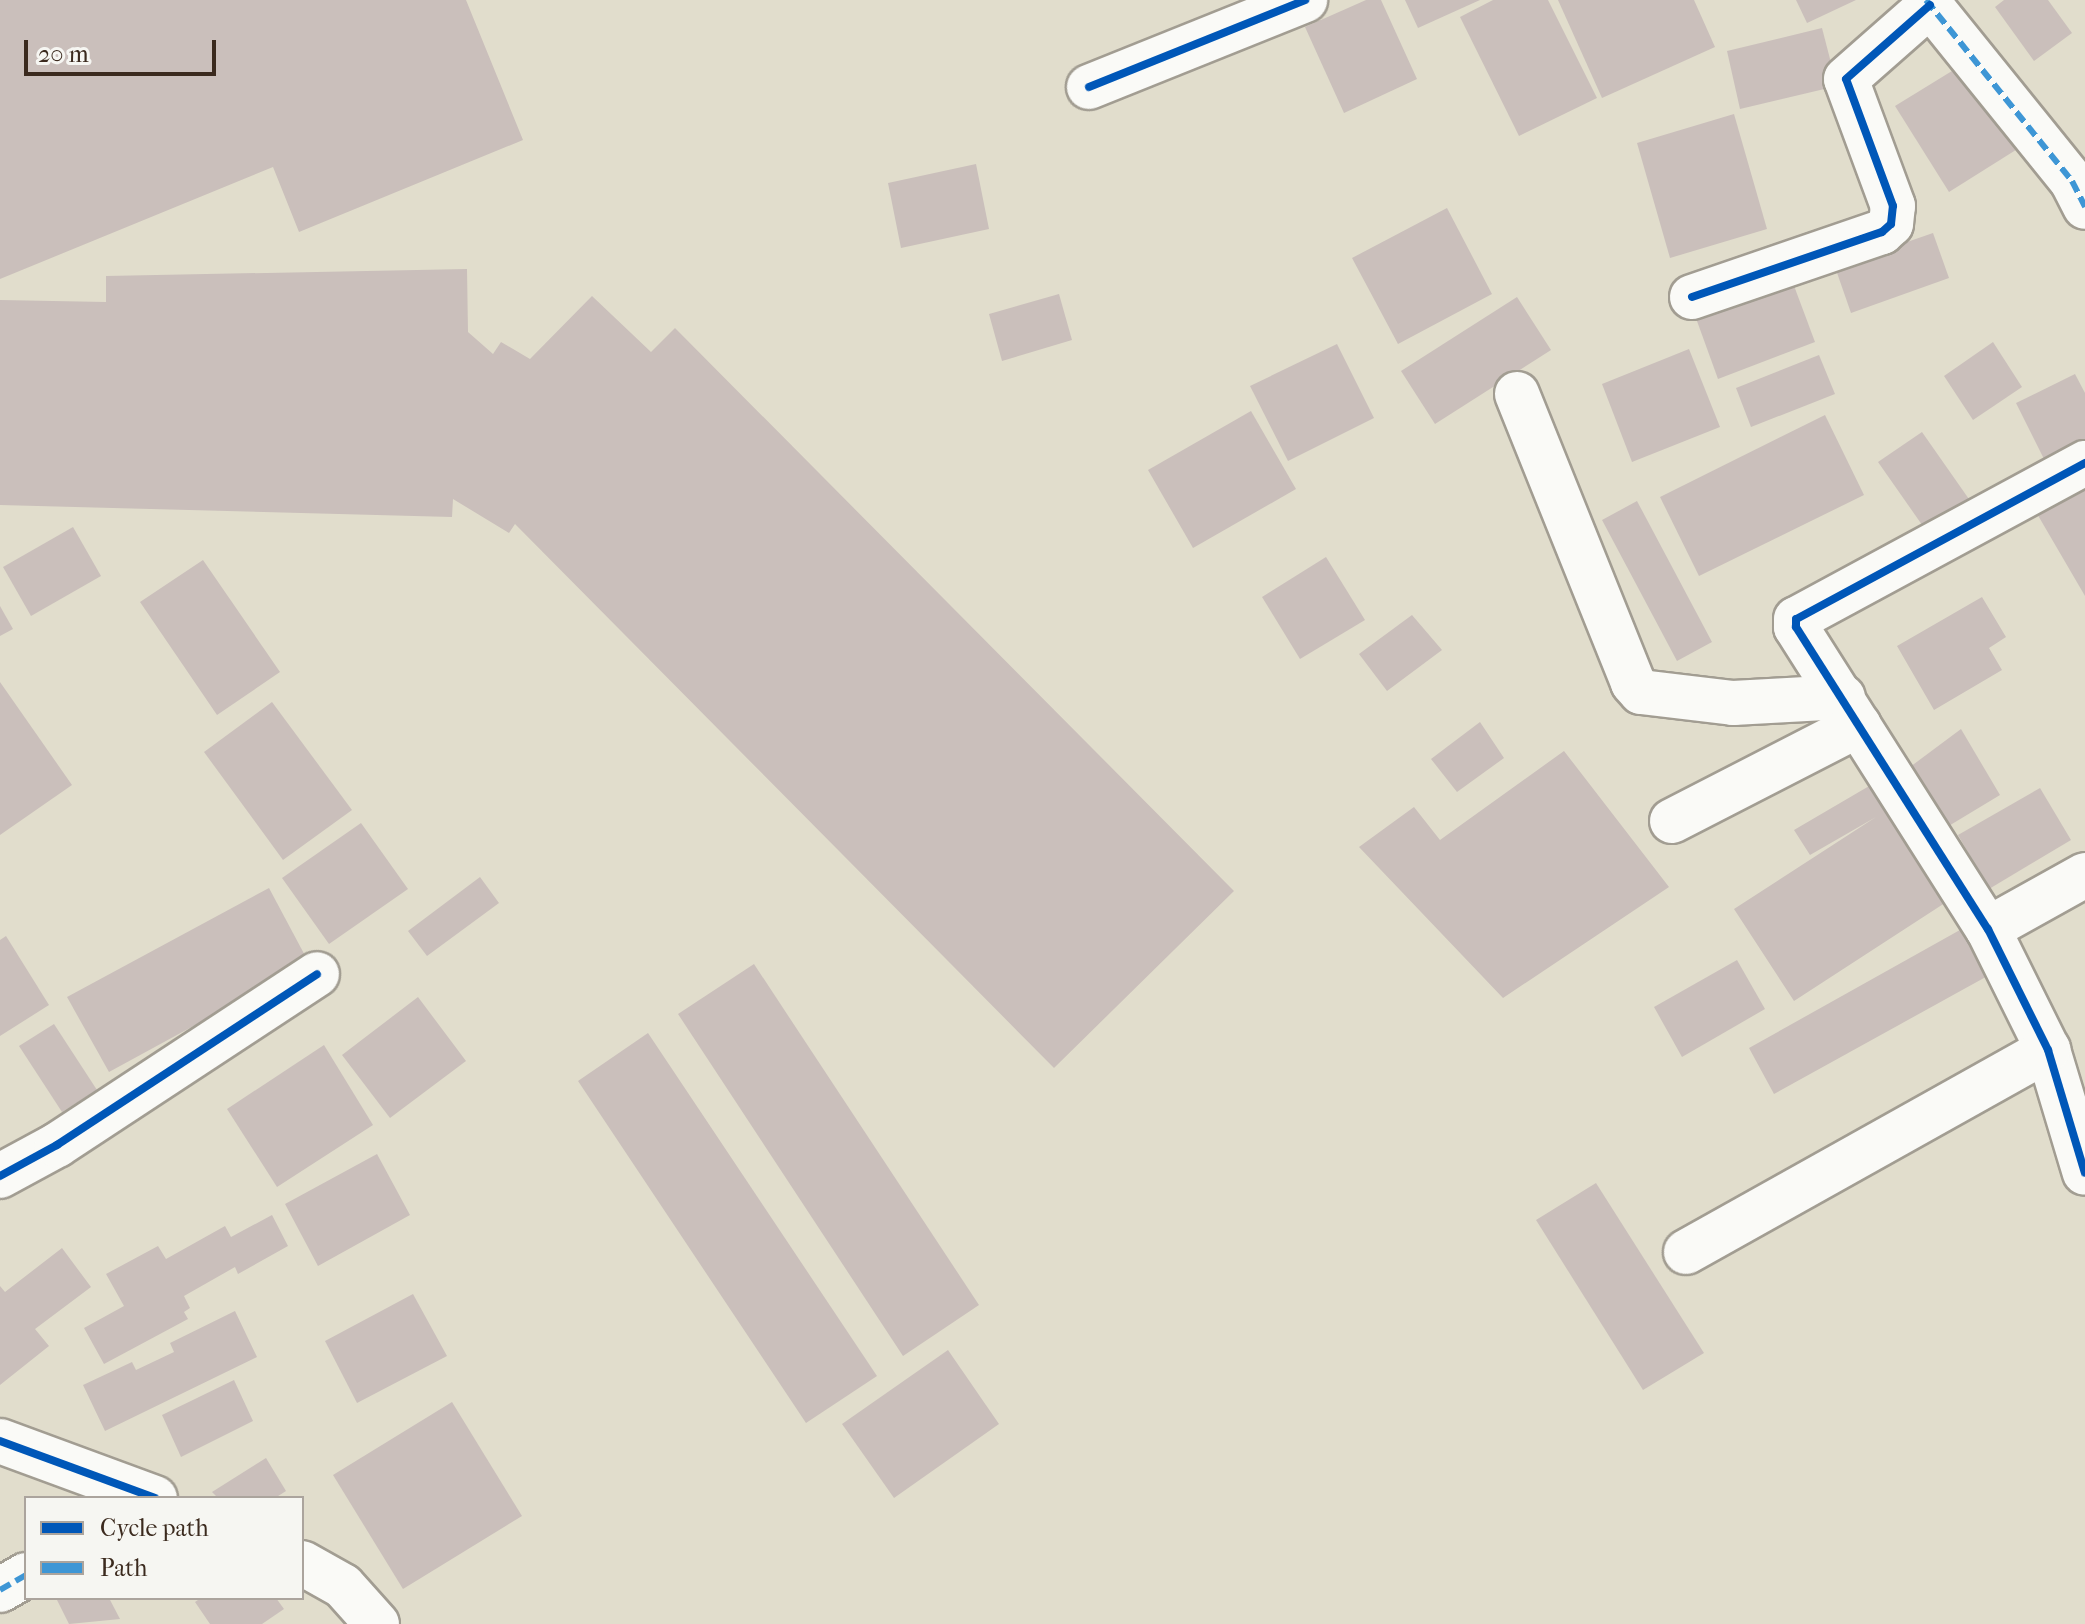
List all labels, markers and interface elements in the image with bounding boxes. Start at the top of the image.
scale bar [28,24,220,74]
text: 20 m [38,40,89,68]
legend [24,1496,304,1600]
text: Cycle path [100,1514,209,1542]
text: Path [100,1554,147,1582]

